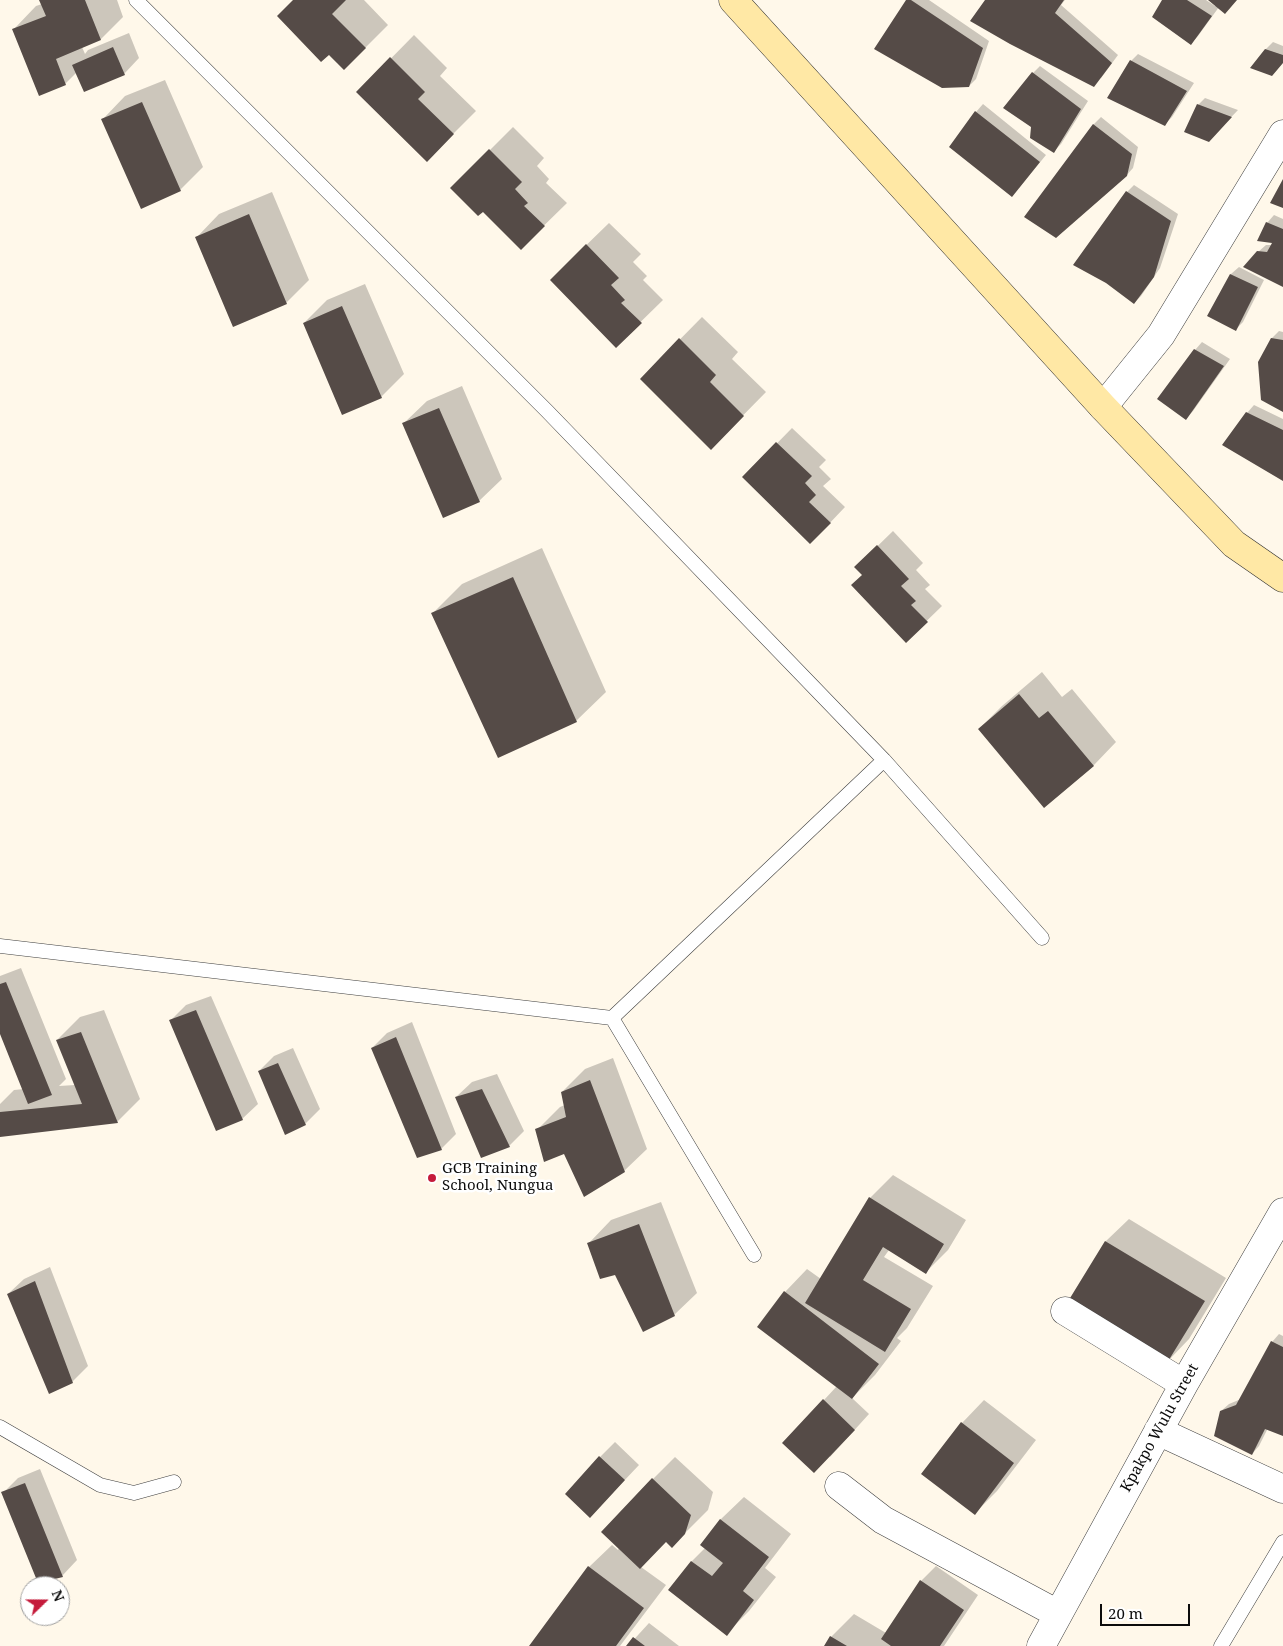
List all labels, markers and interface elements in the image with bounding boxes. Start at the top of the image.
place label: GCB Training School, Nungua [442,1160,553,1195]
marker: GCB Training School, Nungua [426,1172,438,1184]
street label: Kpakpo Wulu Street [1117,1361,1203,1495]
north arrow [20,1576,70,1626]
text: N [48,1587,69,1604]
scale bar [1103,1594,1193,1626]
text: 20 m [1108,1603,1143,1623]

